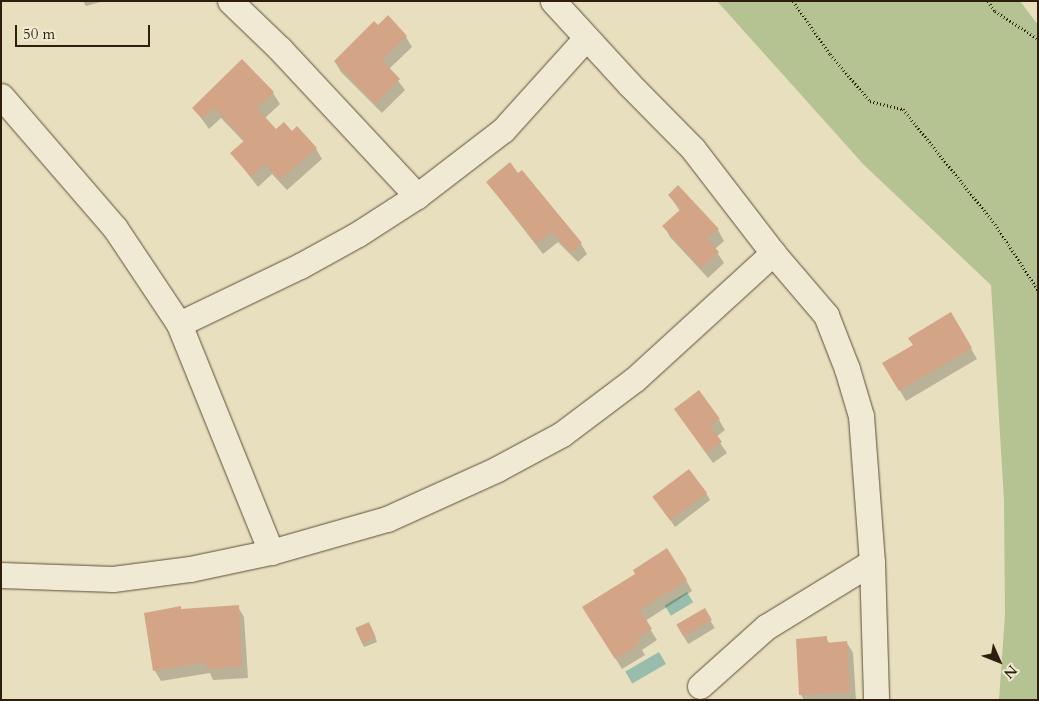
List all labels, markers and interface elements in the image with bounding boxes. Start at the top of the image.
scale bar [18,15,152,47]
text: 50 m [23,24,55,44]
north arrow [974,636,1024,686]
text: N [999,661,1021,683]

